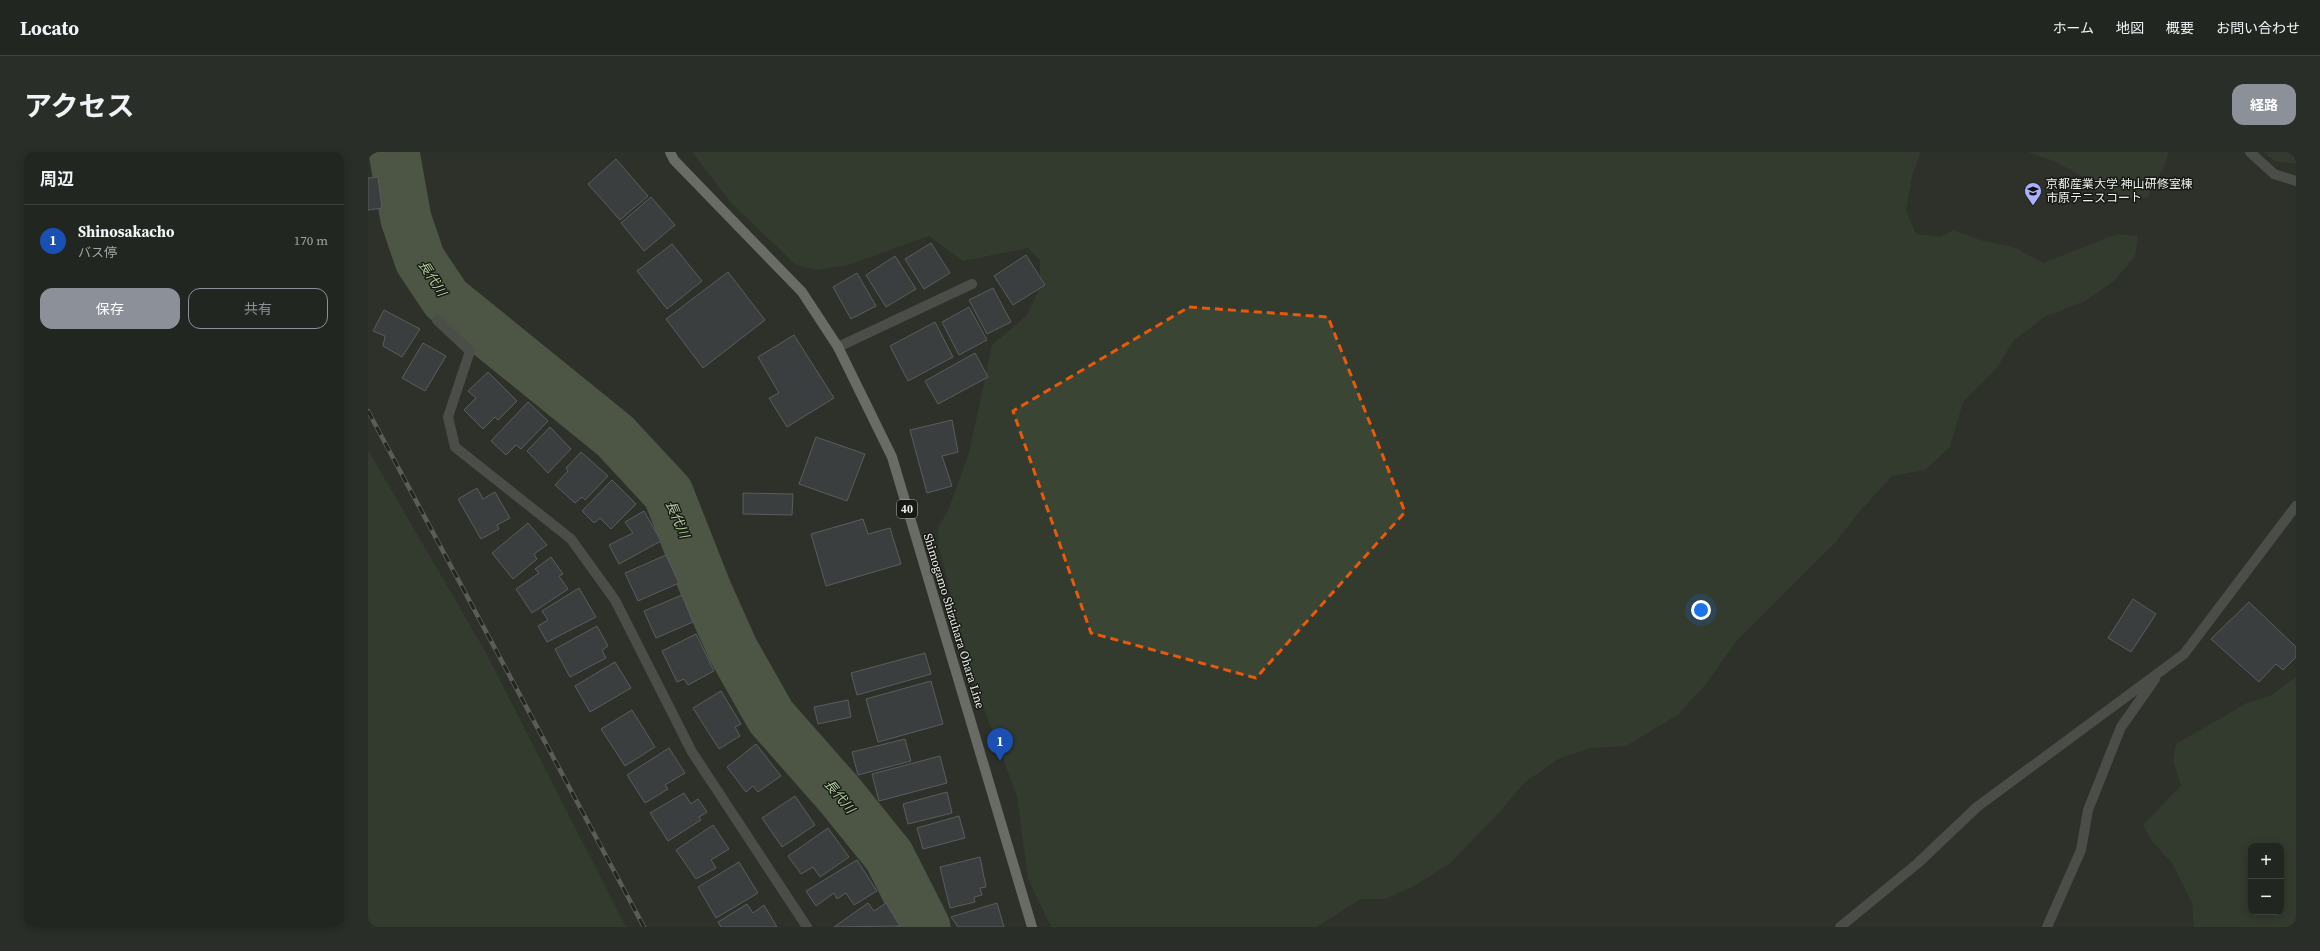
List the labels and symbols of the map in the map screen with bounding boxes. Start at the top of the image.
place label: 京都産業大学 神山研修室棟 市原テニスコート [2046,176,2193,206]
school or university icon: 京都産業大学 神山研修室棟 市原テニスコート [2023,181,2043,206]
water label: 長代川 [415,257,451,301]
water label: 長代川 [662,498,694,542]
road number: 40 [897,500,917,518]
street label: Shimogamo Shizuhara Ohara Line [920,531,988,711]
your location [1691,600,1711,620]
pin: 1 [987,728,1013,761]
water label: 長代川 [821,776,860,818]

